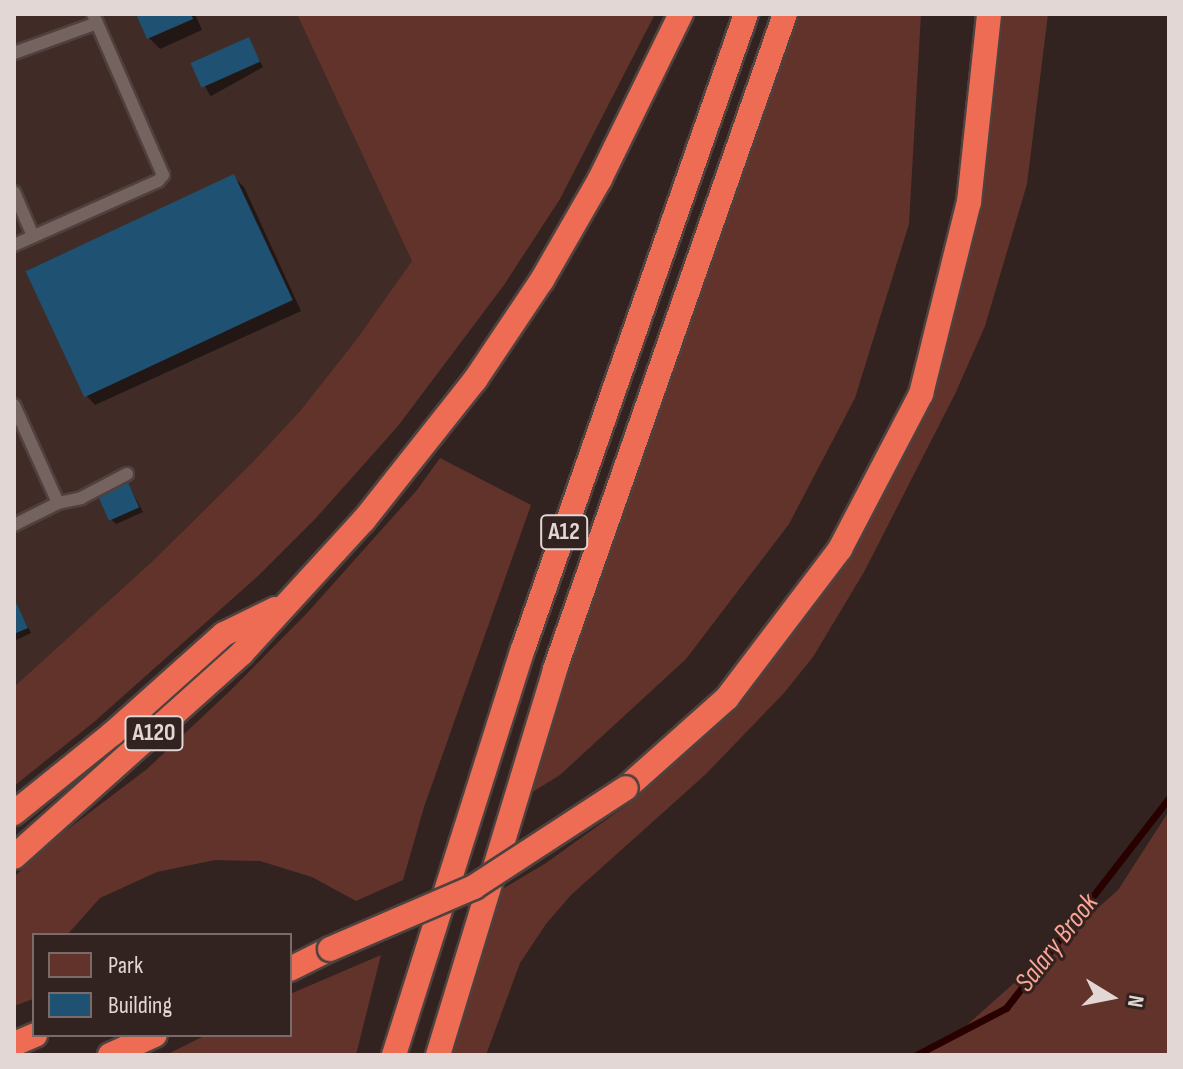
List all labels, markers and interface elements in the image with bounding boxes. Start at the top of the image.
road number: A12 [540,512,588,552]
road number: A120 [124,713,184,753]
water label: Salary Brook [1008,887,1106,999]
legend [32,933,292,1037]
text: Park [108,951,143,980]
north arrow [1071,957,1151,1037]
text: Building [108,991,172,1020]
text: N [1121,993,1149,1009]

